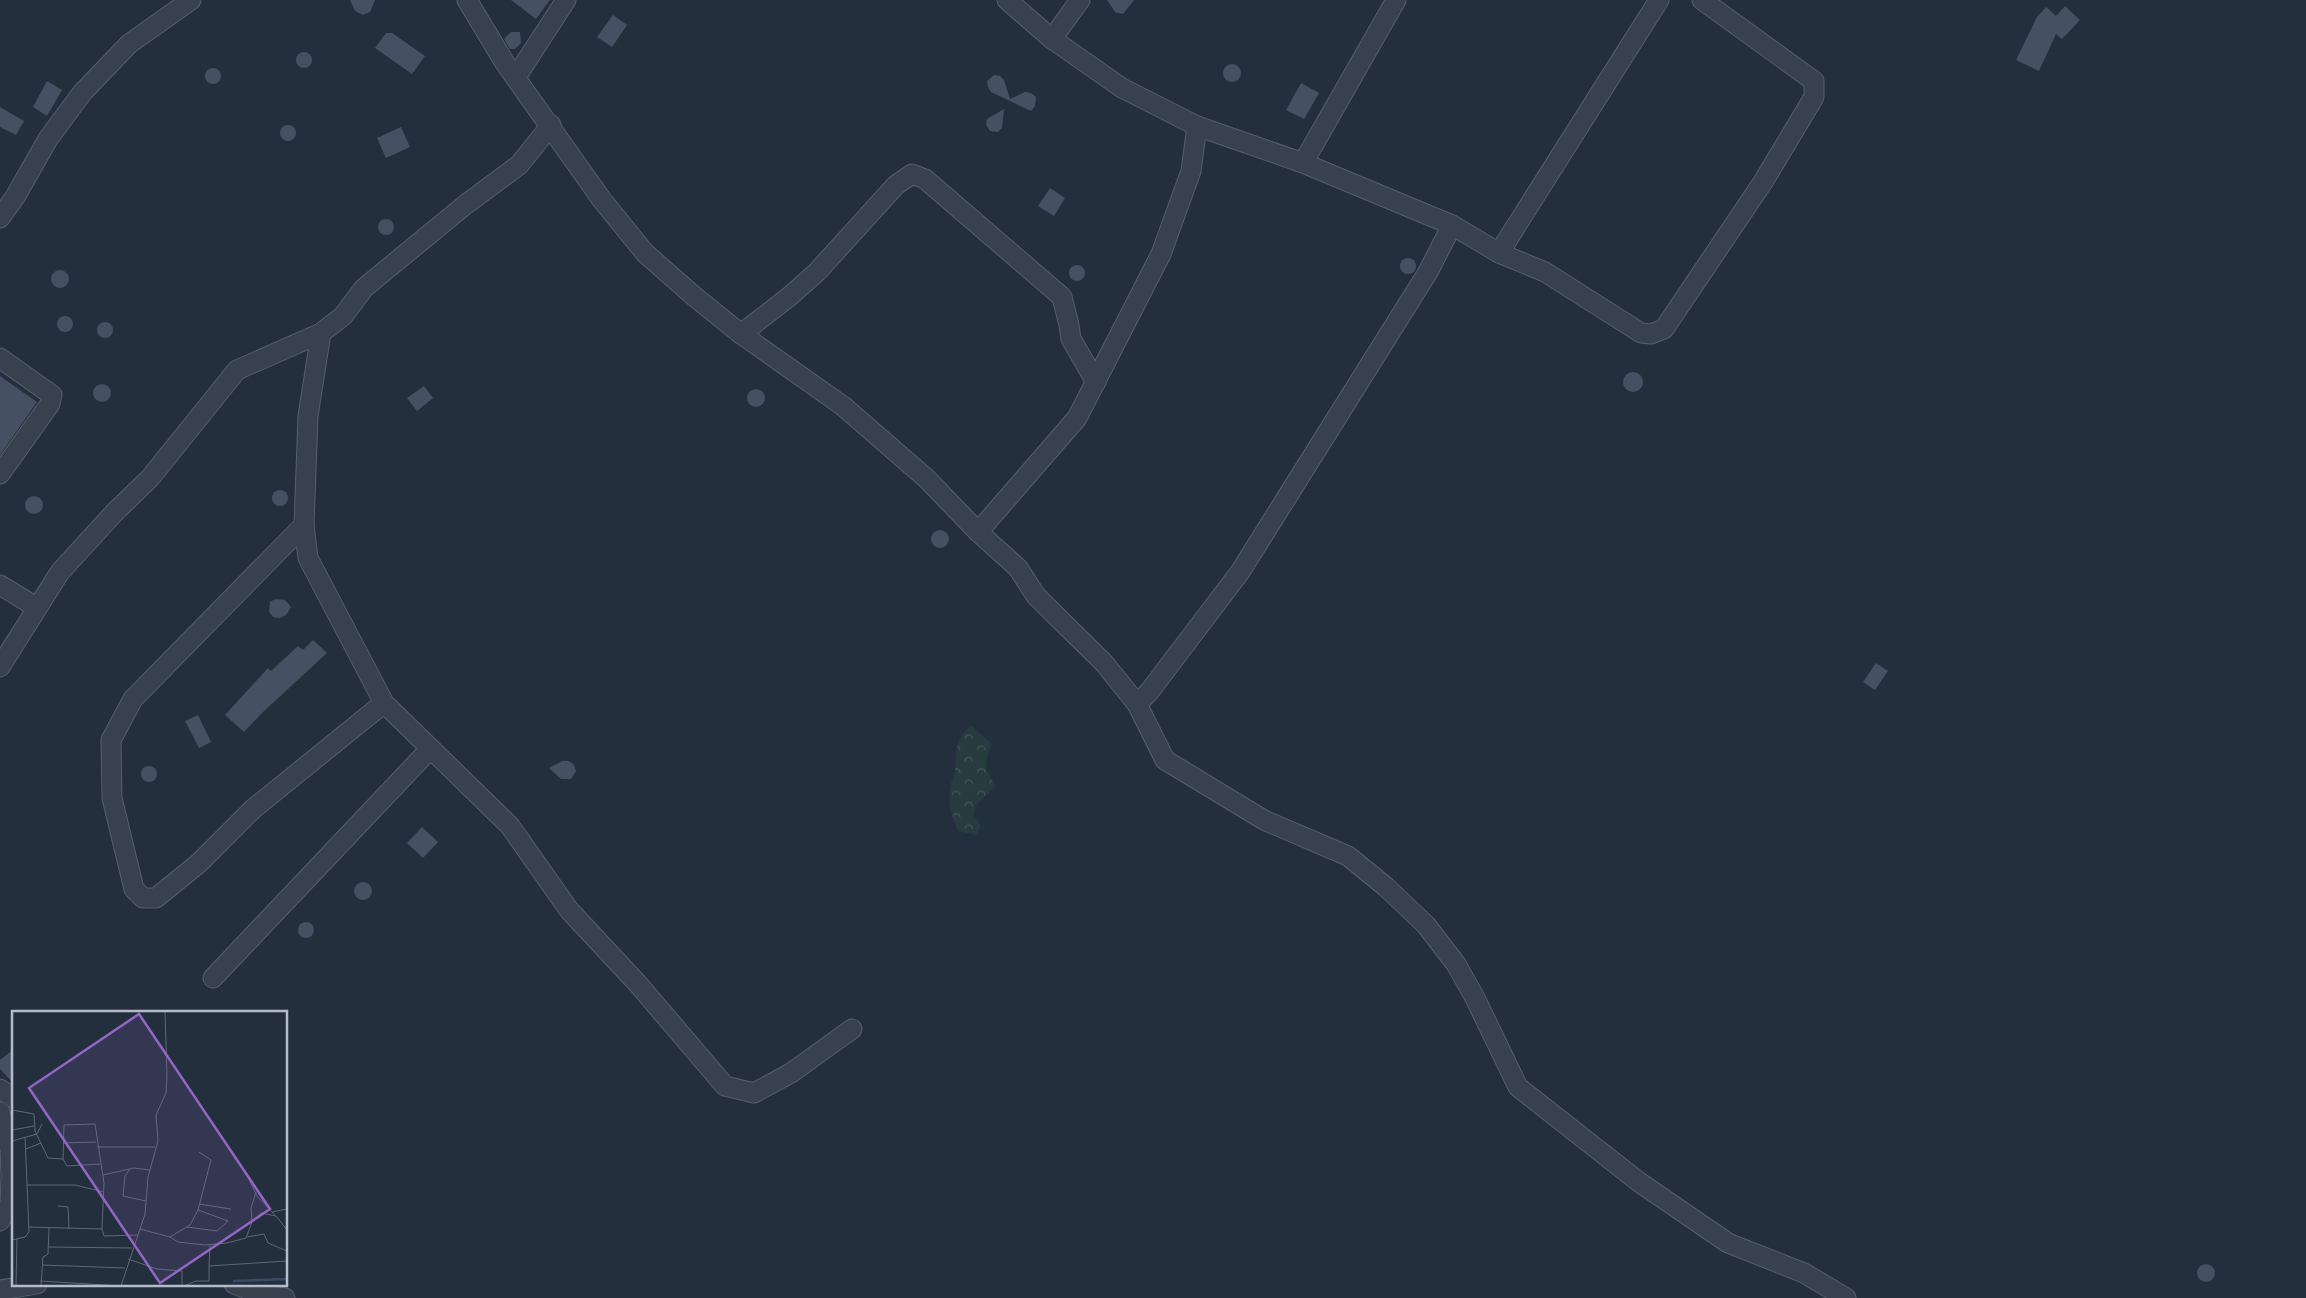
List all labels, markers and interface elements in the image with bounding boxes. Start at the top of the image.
inset map [12,1011,288,1286]

